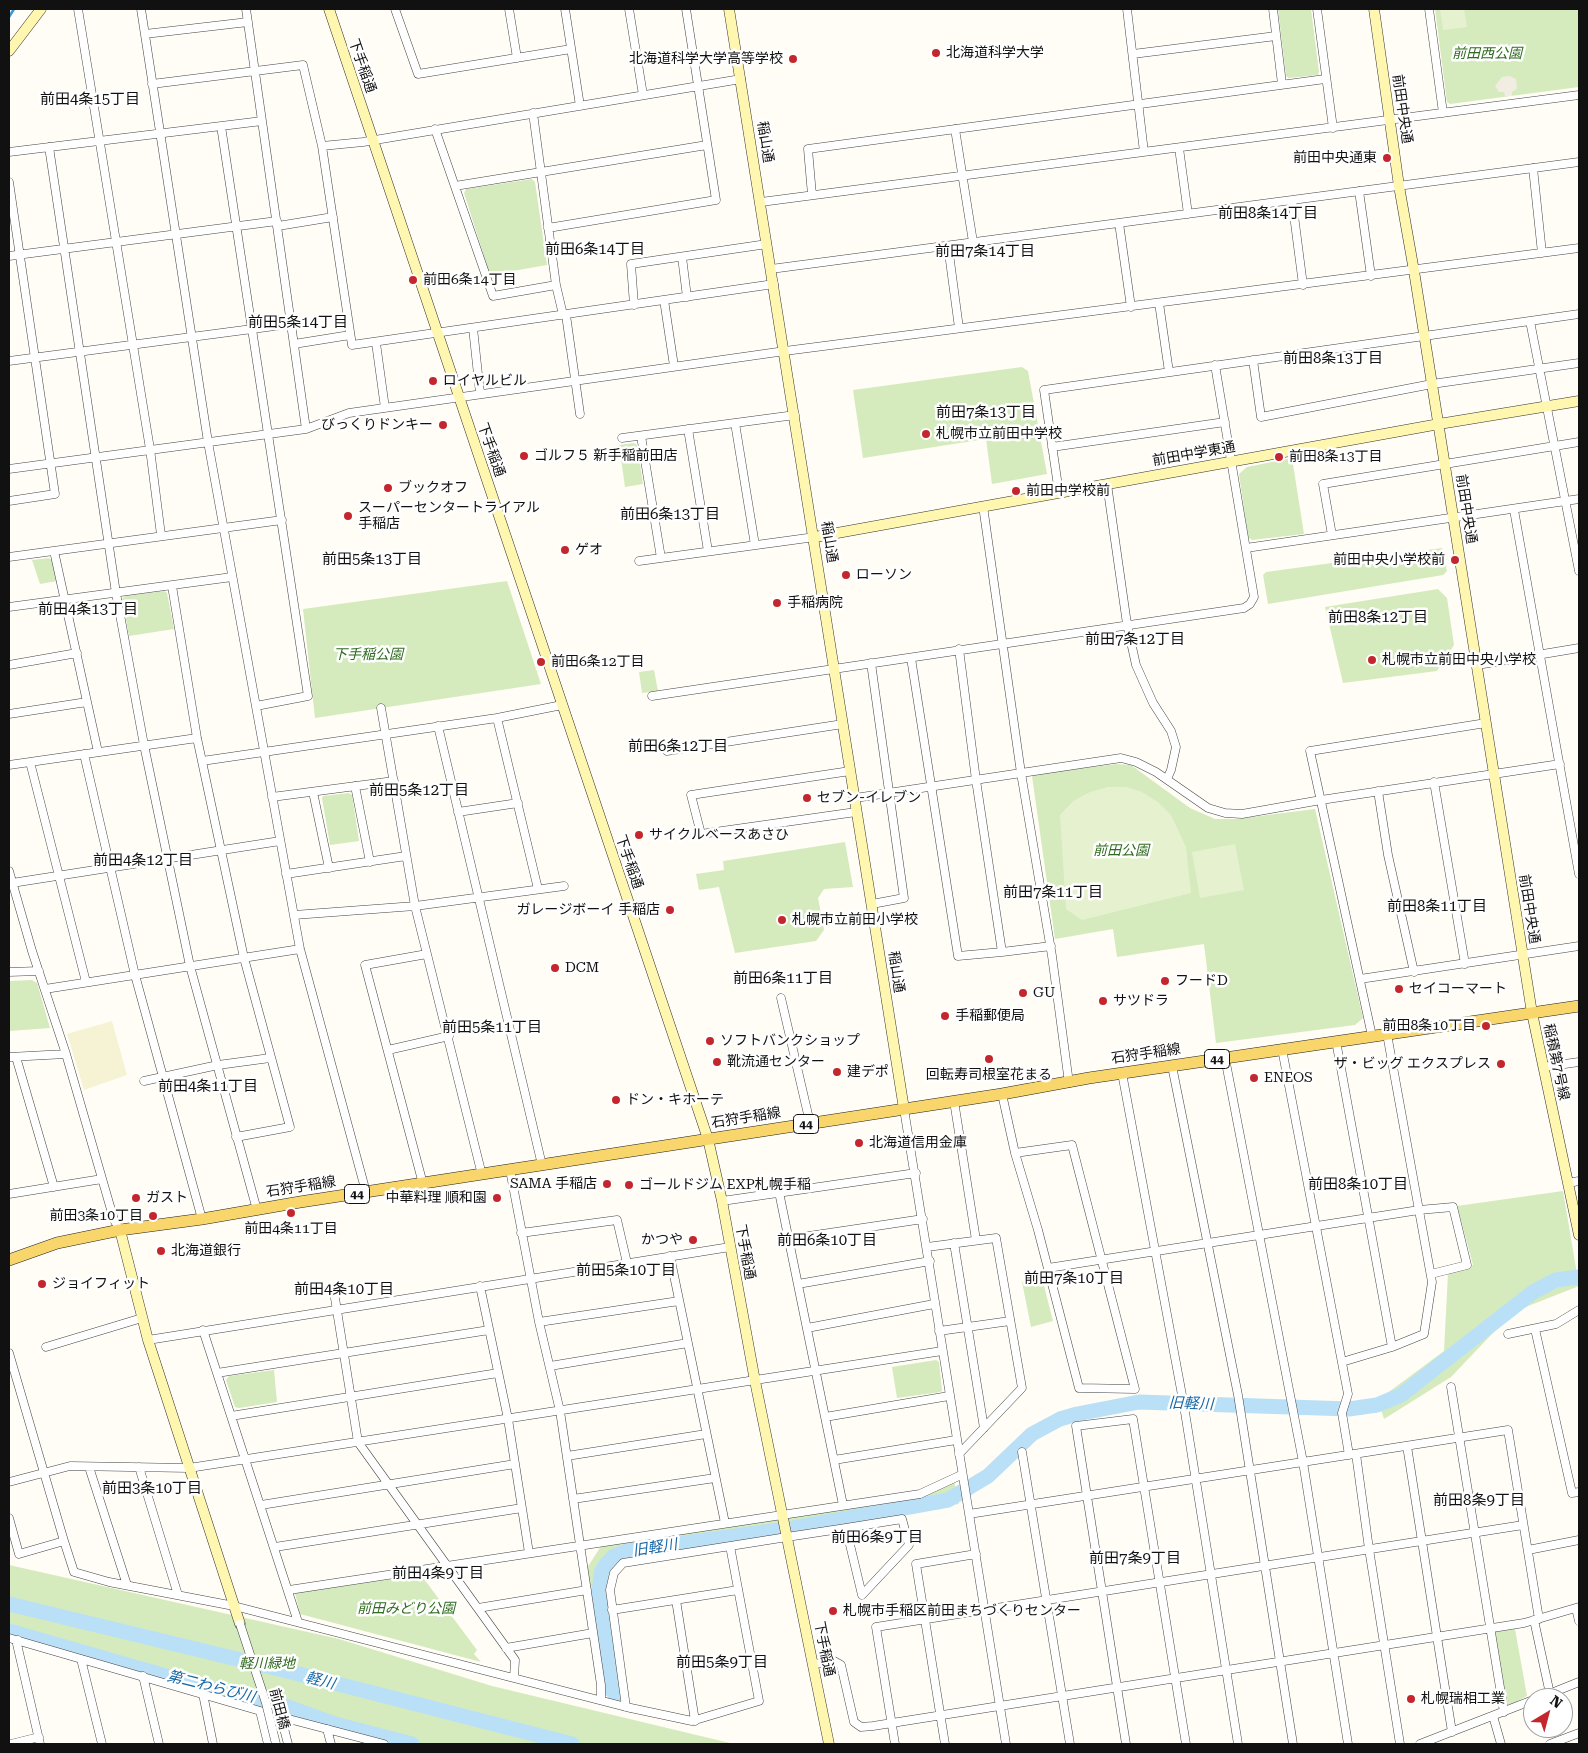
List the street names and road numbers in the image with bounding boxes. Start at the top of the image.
street label: 下手稲通 [345,37,379,95]
street label: 前田中央通 [1389,73,1415,145]
street label: 稲山通 [753,120,777,164]
street label: 下手稲通 [474,421,508,479]
street label: 前田中学東通 [1151,438,1237,470]
street label: 前田中央通 [1452,473,1480,545]
street label: 稲山通 [817,520,841,564]
street label: 下手稲通 [612,833,646,891]
street label: 前田中央通 [1515,873,1543,945]
street label: 稲山通 [885,950,907,994]
street label: 稲積第7号線 [1540,1022,1572,1102]
street label: 石狩手稲線 [1110,1041,1182,1067]
road number: 44 [1204,1050,1230,1068]
street label: 石狩手稲線 [710,1104,782,1132]
road number: 44 [794,1114,818,1134]
street label: 石狩手稲線 [265,1173,337,1201]
road number: 44 [344,1184,370,1204]
street label: 下手稲通 [732,1223,758,1281]
street label: 下手稲通 [810,1620,838,1678]
street label: 前田橋 [265,1687,293,1731]

